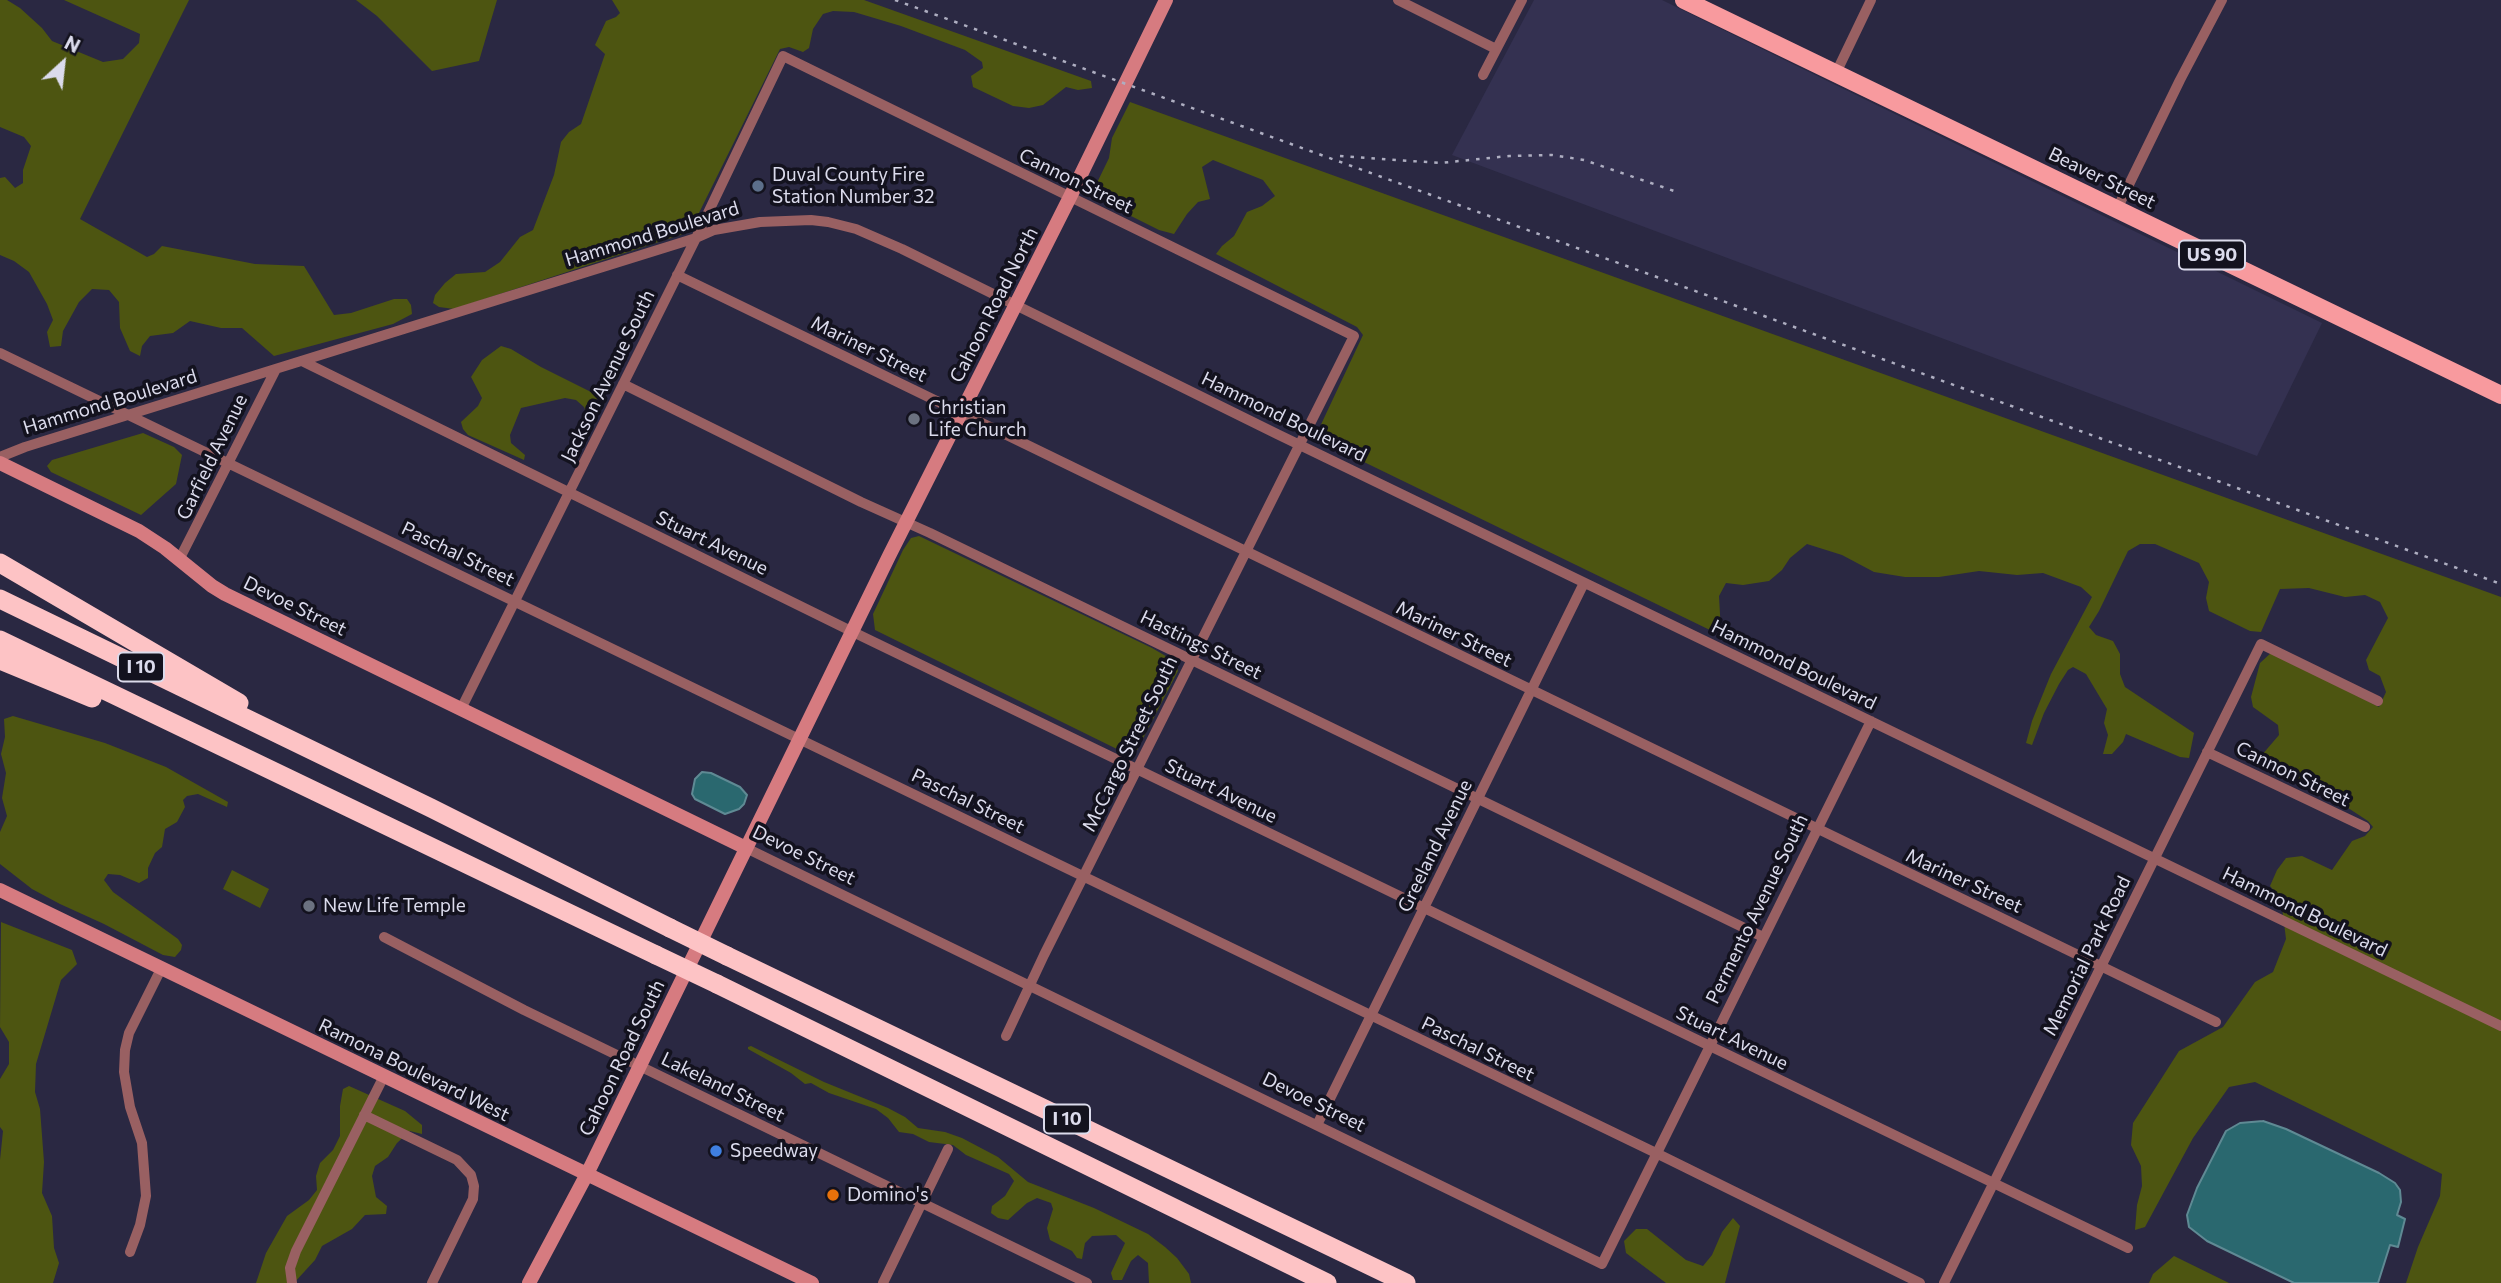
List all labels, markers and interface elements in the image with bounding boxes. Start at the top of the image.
north arrow [28,28,98,98]
text: N [61,30,84,57]
street label: Beaver Street [2045,142,2159,214]
street label: Cannon Street [1015,144,1137,218]
place label: Duval County Fire Station Number 32 [772,164,935,208]
marker: Duval County Fire Station Number 32 [750,178,766,194]
street label: Hammond Boulevard [562,197,742,271]
street label: Cahoon Road North [945,224,1043,386]
road number: US 90 [2179,241,2245,270]
street label: Jackson Avenue South [556,286,660,466]
street label: Mariner Street [807,311,931,387]
street label: Hammond Boulevard [20,365,200,439]
street label: Hammond Boulevard [1198,367,1370,467]
street label: Garfield Avenue [172,391,252,523]
place label: Christian Life Church [928,397,1027,441]
marker: Christian Life Church [906,411,922,427]
street label: Stuart Avenue [652,506,772,580]
street label: Paschal Street [398,517,518,591]
street label: Devoe Street [240,571,350,641]
street label: Mariner Street [1392,596,1516,672]
street label: Hastings Street [1136,606,1266,684]
street label: Hammond Boulevard [1708,615,1880,715]
road number: I 10 [118,652,164,682]
street label: McCargo Street South [1078,653,1182,835]
street label: Cannon Street [2232,737,2354,811]
street label: Stuart Avenue [1161,754,1281,828]
street label: Paschal Street [908,764,1028,838]
street label: Greeland Avenue [1393,776,1477,916]
street label: Permento Avenue South [1701,810,1813,1008]
street label: Devoe Street [749,820,859,890]
street label: Mariner Street [1902,844,2026,918]
street label: Hammond Boulevard [2219,862,2391,962]
street label: Memorial Park Road [2038,872,2136,1040]
place label: New Life Temple [323,895,466,917]
marker: New Life Temple [301,898,317,914]
street label: Cahoon Road South [574,976,670,1140]
street label: Stuart Avenue [1672,1001,1792,1075]
street label: Paschal Street [1418,1012,1538,1086]
street label: Ramona Boulevard West [315,1014,513,1126]
street label: Lakeland Street [657,1047,789,1127]
street label: Devoe Street [1259,1067,1369,1137]
road number: I 10 [1044,1104,1090,1134]
place label: Speedway [730,1140,818,1162]
marker: Speedway [708,1143,724,1159]
place label: Domino's [847,1184,929,1206]
marker: Domino's [825,1187,841,1203]

